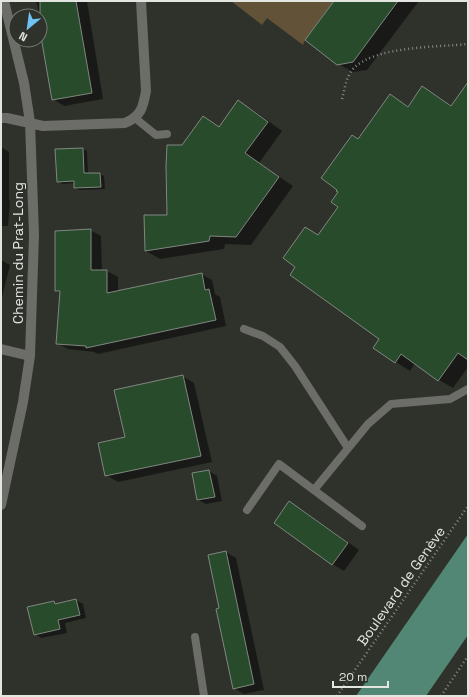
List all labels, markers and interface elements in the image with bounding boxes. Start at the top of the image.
north arrow [8,8,48,48]
text: N [17,29,30,45]
street label: Chemin du Prat-Long [9,182,27,324]
street label: Boulevard de Genève [353,523,449,649]
scale bar [333,663,388,689]
text: 20 m [339,669,367,685]

